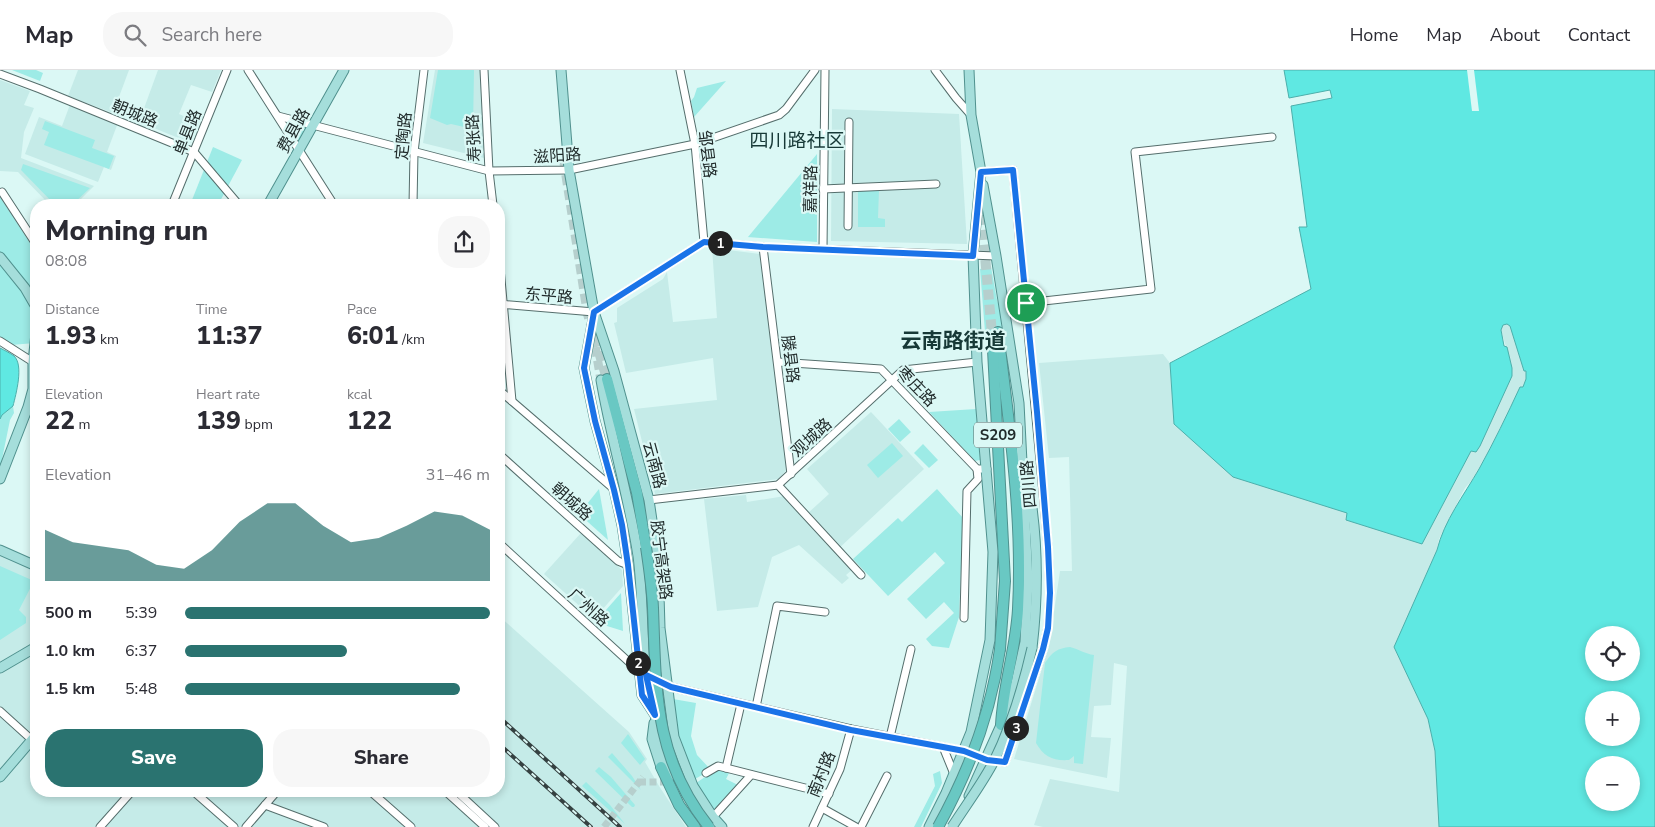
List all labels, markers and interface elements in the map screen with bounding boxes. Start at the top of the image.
search box [103,12,453,57]
text: Map [25,19,73,51]
icon: search [121,21,149,49]
text: Search here [161,22,262,48]
text: Home [1350,23,1398,47]
text: Map [1426,23,1462,47]
text: About [1490,23,1540,47]
text: Contact [1568,23,1630,47]
street label: 朝城路 [108,95,161,133]
street label: 费县路 [273,104,315,157]
street label: 单县路 [169,106,207,159]
street label: 定陶路 [391,111,417,161]
street label: 寿张路 [462,113,486,162]
district label: 四川路社区 [749,128,845,154]
street label: 邹县路 [693,129,721,179]
street label: 滋阳路 [532,143,582,169]
street label: 嘉祥路 [800,165,822,213]
text: Morning run [45,212,208,250]
button: share [438,216,490,268]
pin: 1 [708,230,732,256]
text: 1 [716,234,725,253]
text: 08:08 [45,250,87,272]
pin [1005,282,1047,324]
street label: 东平路 [524,283,574,309]
icon: arrive [1012,289,1040,317]
text: Distance [45,300,99,319]
text: Time [196,300,227,319]
text: Pace [347,300,377,319]
text: 1.93 [45,319,97,353]
text: 11:37 [196,319,263,353]
text: 6:01 [347,319,399,353]
district label: 云南路街道 [901,327,1006,355]
text: km [97,330,119,349]
text: /km [399,330,425,349]
street label: 滕县路 [776,334,804,384]
street label: 枣庄路 [892,362,941,412]
text: Elevation [45,385,103,404]
text: Heart rate [196,385,260,404]
text: kcal [347,385,372,404]
text: 22 [45,404,75,438]
text: 139 [196,404,241,438]
text: 122 [347,404,392,438]
street label: 观城路 [787,413,837,462]
text: m [75,415,91,434]
text: bpm [241,415,273,434]
road number: S209 [974,422,1022,448]
street label: 云南路 [637,439,671,491]
street label: 四川路 [1016,459,1042,509]
text: Elevation [45,464,111,486]
text: 31–46 m [426,464,490,486]
street label: 朝城路 [546,478,597,526]
street label: 胶宁高架路 [645,519,677,601]
street label: 广州路 [563,584,614,632]
text: 500 m [45,602,92,624]
text: 5:39 [125,602,157,624]
map controls [1585,626,1640,811]
button: locate [1585,626,1640,681]
text: 1.0 km [45,640,95,662]
text: 6:37 [125,640,157,662]
pin: 2 [626,650,650,676]
text: 2 [634,654,643,673]
text: 1.5 km [45,678,95,700]
text: 5:48 [125,678,157,700]
button: + [1585,691,1640,746]
pin: 3 [1004,716,1028,740]
text: 3 [1012,719,1021,738]
button: Save [45,729,263,787]
button: Share [273,729,490,787]
street label: 南村路 [803,748,841,801]
button: − [1585,756,1640,811]

